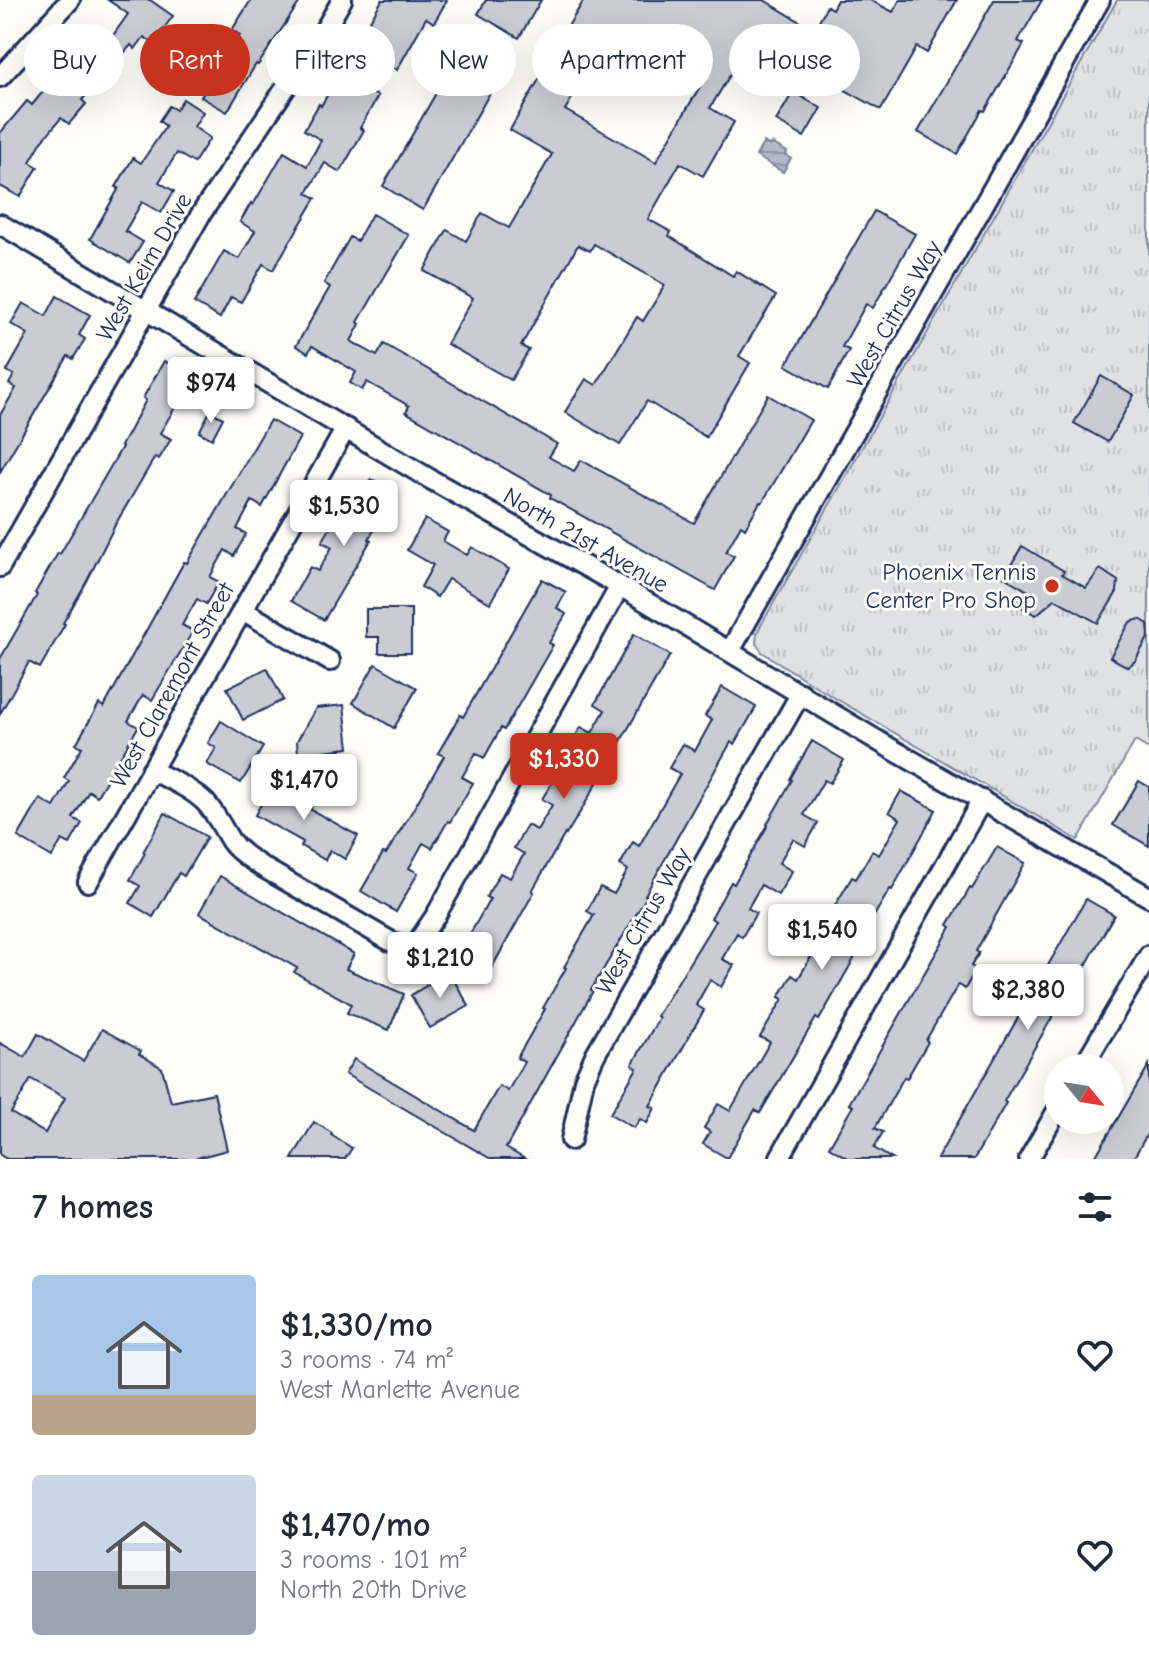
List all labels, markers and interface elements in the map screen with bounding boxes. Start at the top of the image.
chip: Buy [24,24,124,96]
chip: Rent [140,24,250,96]
chip: Filters [266,24,395,96]
chip: New [411,24,516,96]
chip: Apartment [532,24,713,96]
chip: House [729,24,860,96]
street label: West Keim Drive [90,188,198,346]
street label: West Citrus Way [841,235,948,393]
pin: $974 [164,357,258,425]
text: $974 [185,368,237,398]
pin: $1,530 [279,480,409,548]
street label: North 21st Avenue [499,481,673,599]
text: $1,530 [308,491,380,521]
place label: Phoenix Tennis Center Pro Shop [865,558,1036,614]
street label: West Claremont Street [104,576,241,793]
marker: Phoenix Tennis Center Pro Shop [1043,577,1061,595]
pin: $1,330 [499,733,629,801]
text: $1,330 [528,744,600,774]
pin: $1,470 [239,754,369,822]
text: $1,470 [269,765,339,795]
street label: West Citrus Way [590,842,697,1000]
pin: $1,540 [757,904,887,972]
text: $1,540 [786,915,858,945]
pin: $1,210 [375,932,505,1000]
text: $1,210 [406,943,474,973]
pin: $2,380 [963,964,1093,1032]
text: $2,380 [991,975,1065,1005]
north arrow [1044,1054,1124,1134]
map controls [1044,1054,1124,1134]
icon: filters [1073,1185,1117,1229]
text: 7 homes [32,1187,153,1227]
text: $1,330/mo [280,1305,433,1345]
icon: home [96,1307,192,1403]
icon: heart [1073,1333,1117,1377]
text: 3 rooms · 74 m² [280,1345,453,1375]
text: West Marlette Avenue [280,1375,520,1405]
text: $1,470/mo [280,1505,431,1545]
icon: home [96,1507,192,1603]
icon: heart [1073,1533,1117,1577]
text: 3 rooms · 101 m² [280,1545,467,1575]
text: North 20th Drive [280,1575,467,1605]

